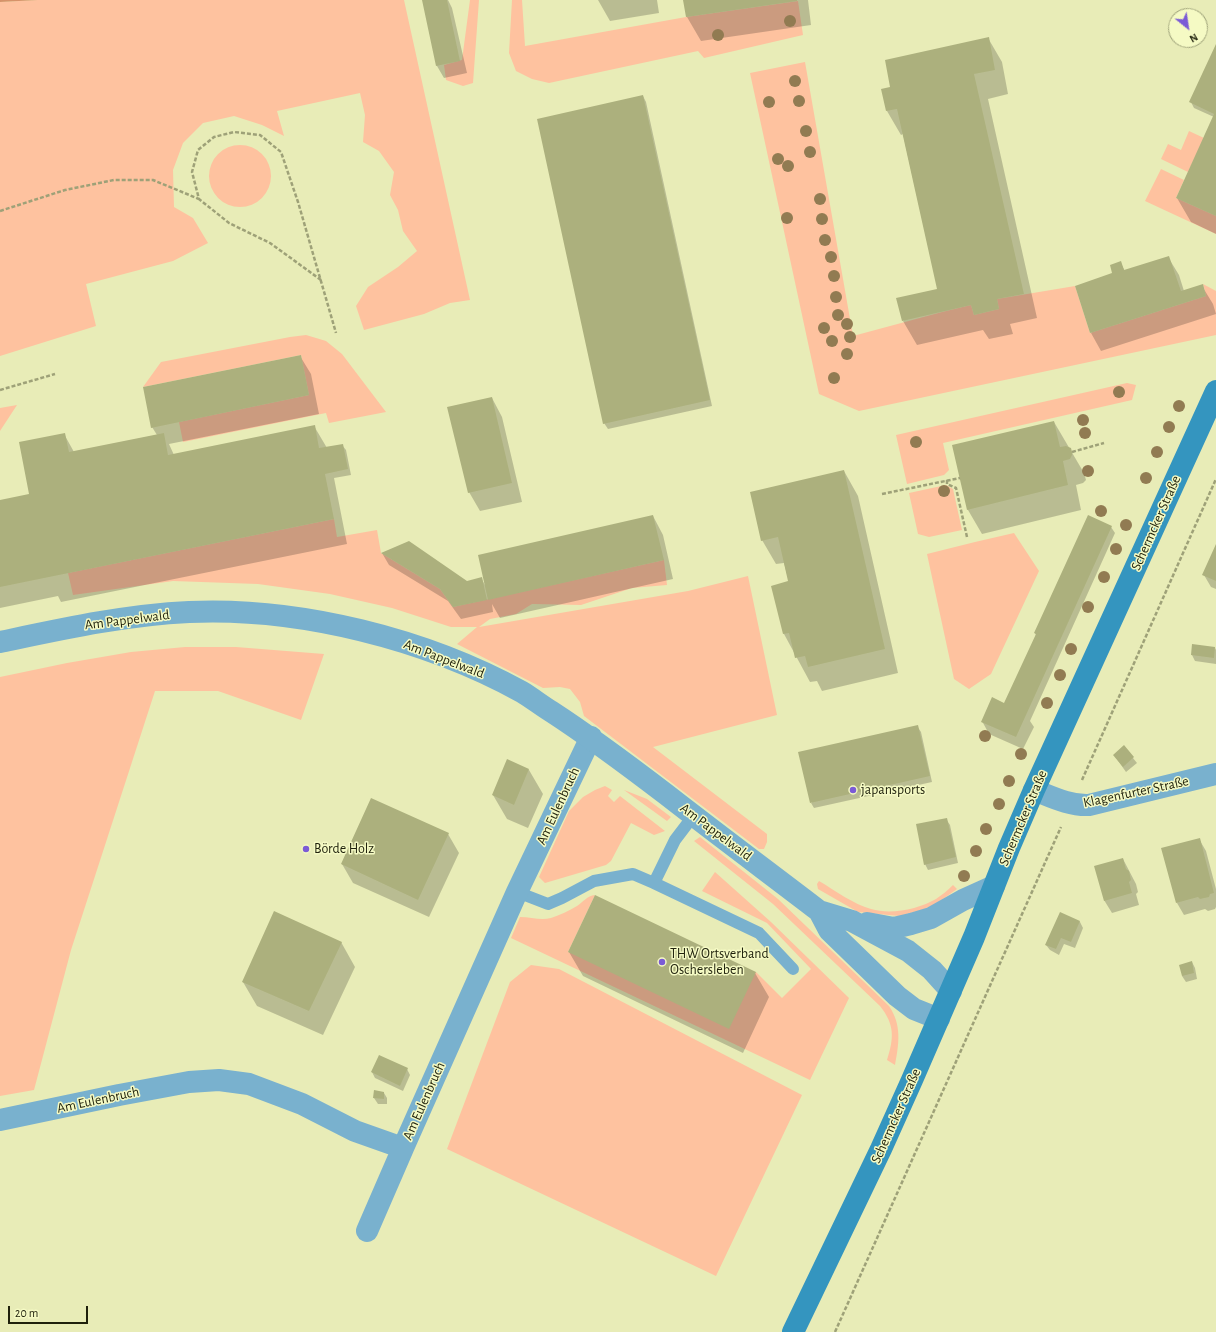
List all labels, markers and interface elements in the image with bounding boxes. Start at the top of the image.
north arrow [1168,8,1208,48]
text: N [1188,31,1200,45]
street label: Schermcker Straße [1128,473,1184,573]
street label: Am Pappelwald [84,606,170,634]
street label: Am Pappelwald [401,636,487,682]
street label: Am Eulenbruch [533,765,583,847]
street label: Schermcker Straße [995,768,1051,868]
street label: Klagenfurter Straße [1082,773,1190,811]
place label: japansports [861,782,925,798]
marker: japansports [848,785,858,795]
street label: Am Pappelwald [677,800,755,864]
place label: Börde Holz [314,841,374,857]
marker: Börde Holz [301,844,311,854]
place label: THW Ortsverband Oschersleben [670,946,769,978]
marker: THW Ortsverband Oschersleben [657,957,667,967]
street label: Am Eulenbruch [399,1059,449,1143]
street label: Schermcker Straße [868,1066,924,1166]
street label: Am Eulenbruch [55,1083,141,1117]
scale bar [10,1298,90,1324]
text: 20 m [15,1307,38,1319]

